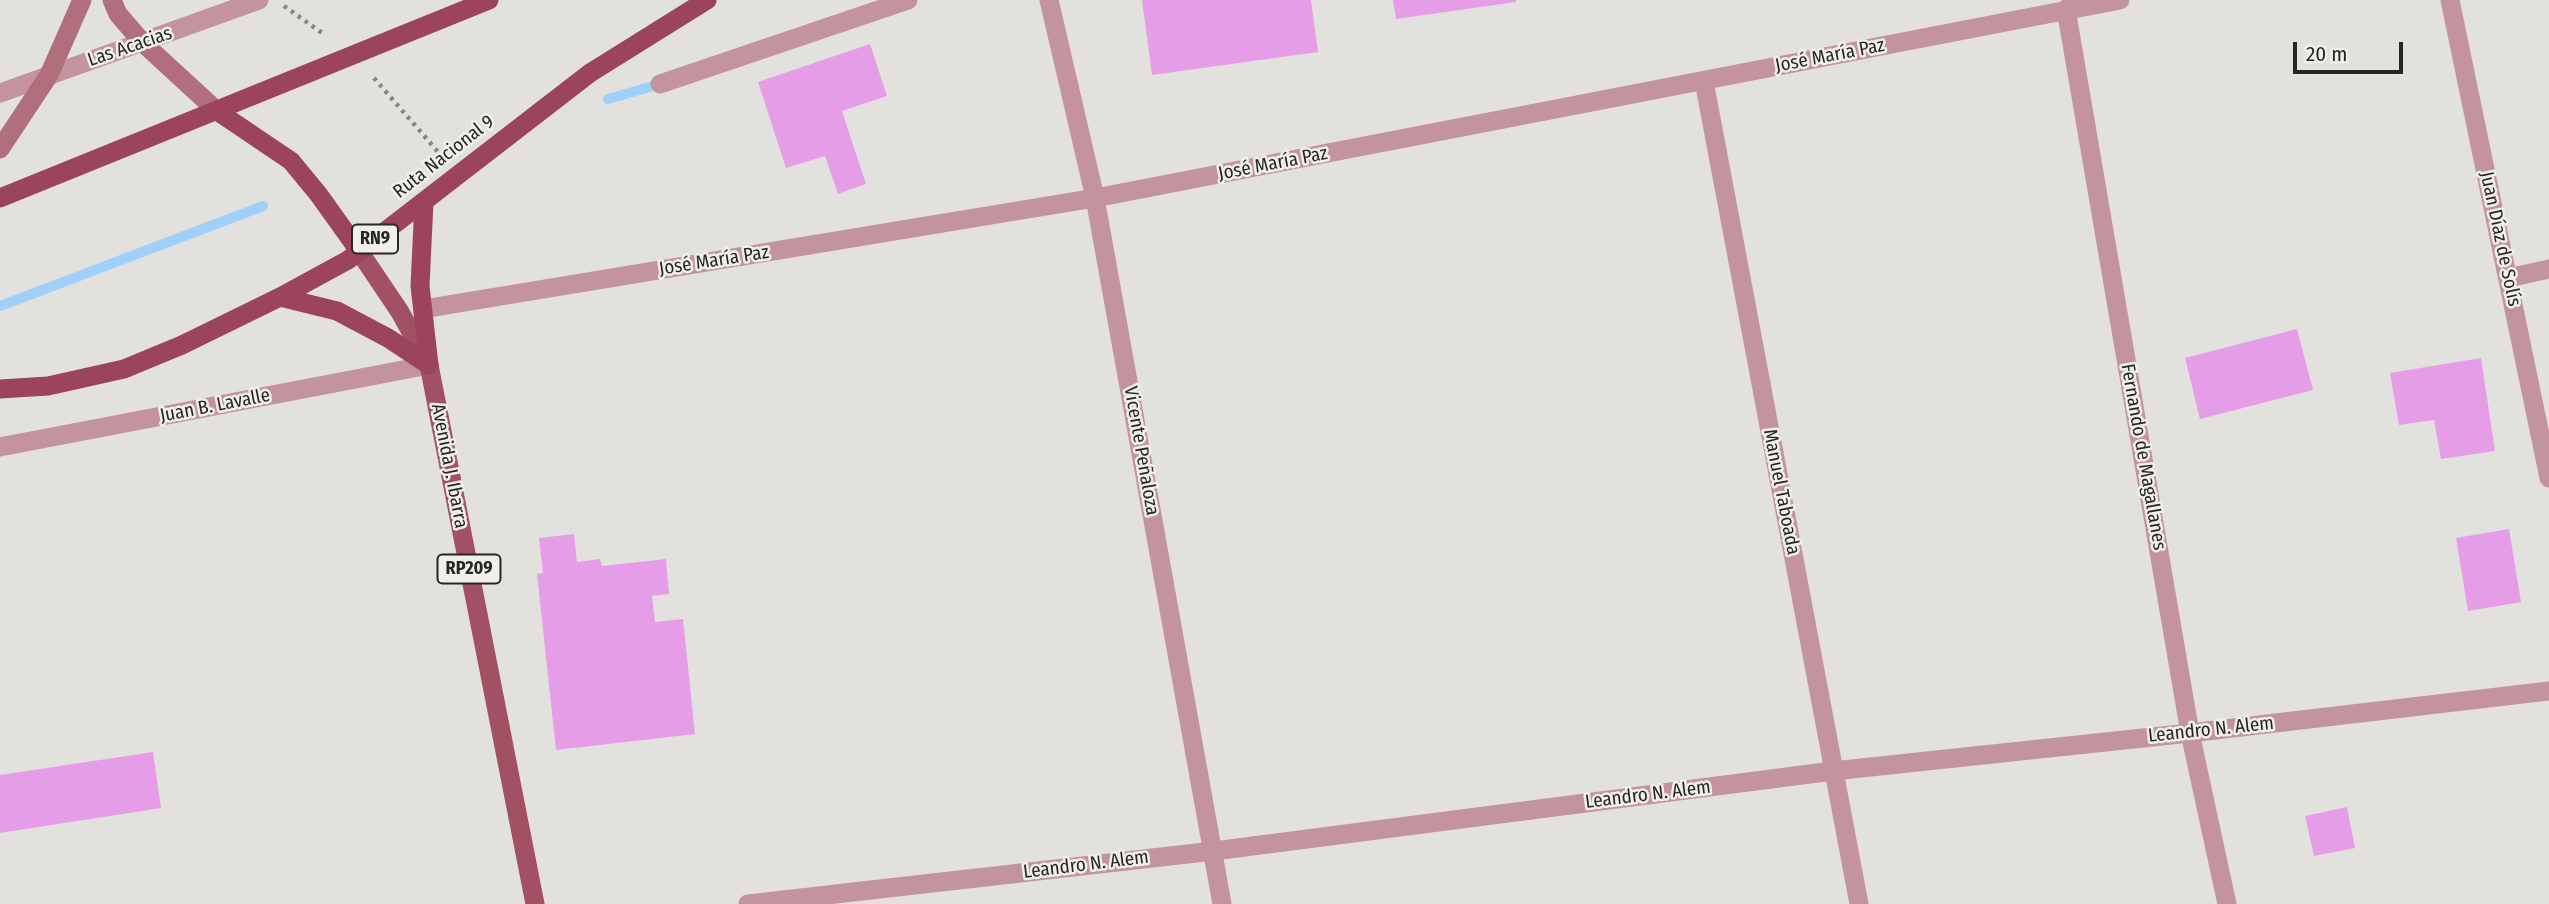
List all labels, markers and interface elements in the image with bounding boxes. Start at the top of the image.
street label: Las Acacias [85,22,175,72]
scale bar [2297,28,2407,72]
street label: José María Paz [1773,34,1887,78]
text: 20 m [2306,41,2347,67]
street label: Ruta Nacional 9 [389,111,499,203]
street label: José María Paz [1216,142,1330,186]
street label: Juan Díaz de Solís [2475,169,2525,309]
road number: RN9 [352,225,398,254]
street label: José María Paz [657,241,771,281]
street label: Fernando de Magallanes [2115,362,2171,552]
street label: Juan B. Lavalle [158,384,272,428]
street label: Vicente Peñaloza [1118,385,1164,517]
street label: Avenida J. Ibarra [426,402,472,530]
street label: Manuel Taboada [1758,427,1804,557]
road number: RP209 [438,554,500,584]
street label: Leandro N. Alem [2147,712,2275,748]
street label: Leandro N. Alem [1584,776,1712,814]
street label: Leandro N. Alem [1022,846,1150,884]

